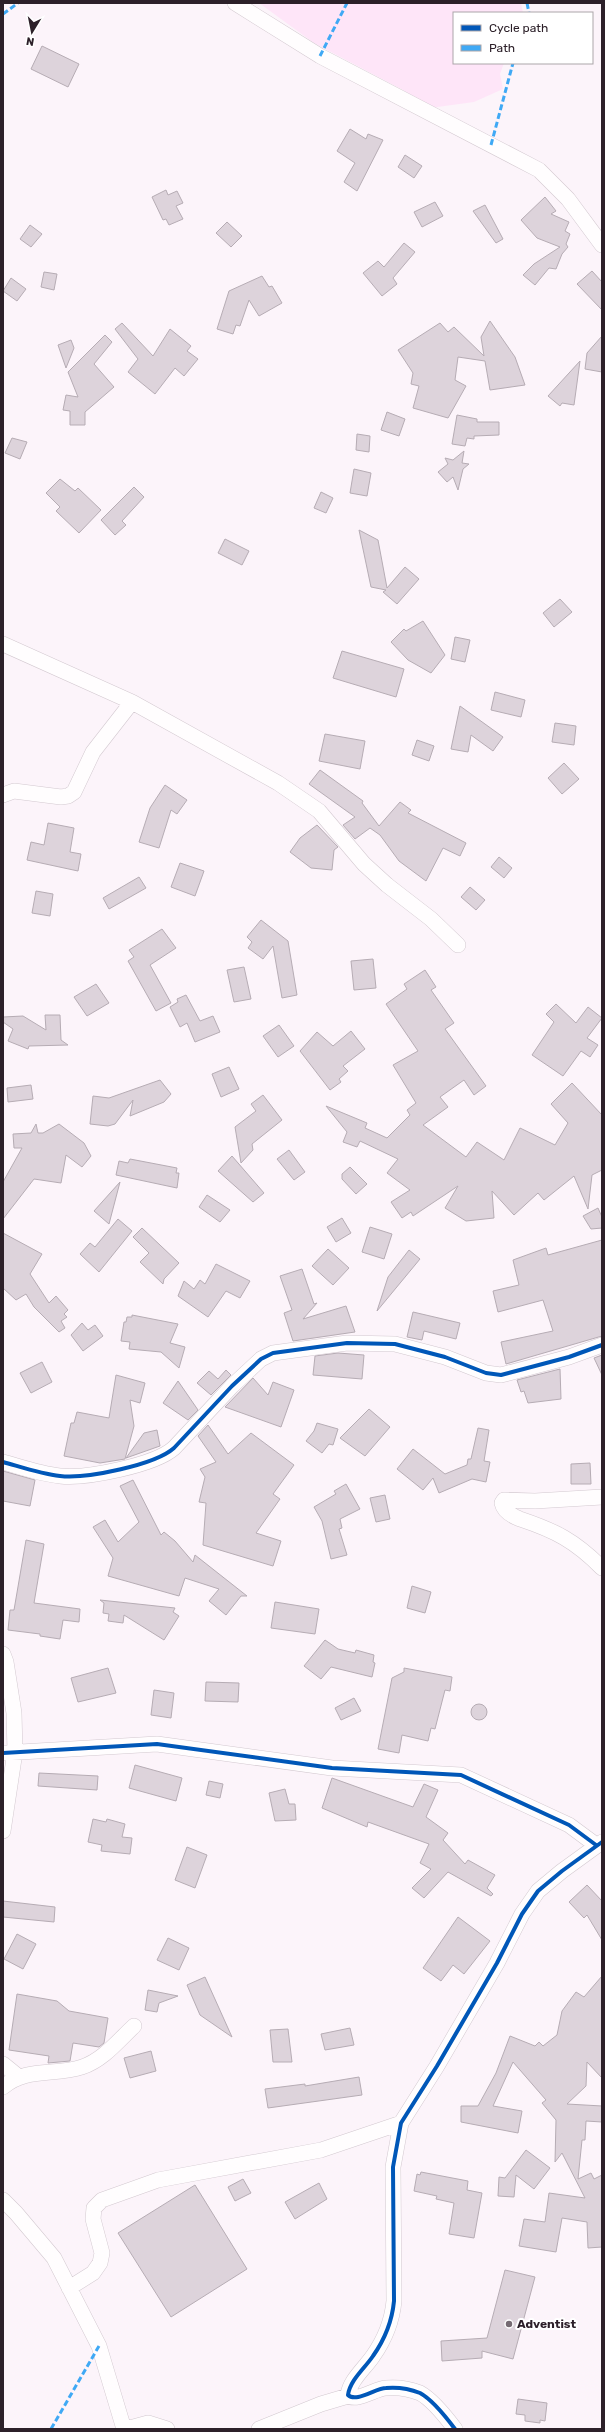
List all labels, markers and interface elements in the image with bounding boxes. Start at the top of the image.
north arrow [12,12,52,52]
legend [453,12,593,64]
text: Cycle path [489,21,548,35]
text: N [25,34,35,48]
text: Path [489,41,515,55]
place label: Adventist [517,2317,576,2331]
marker: Adventist [504,2319,514,2329]

